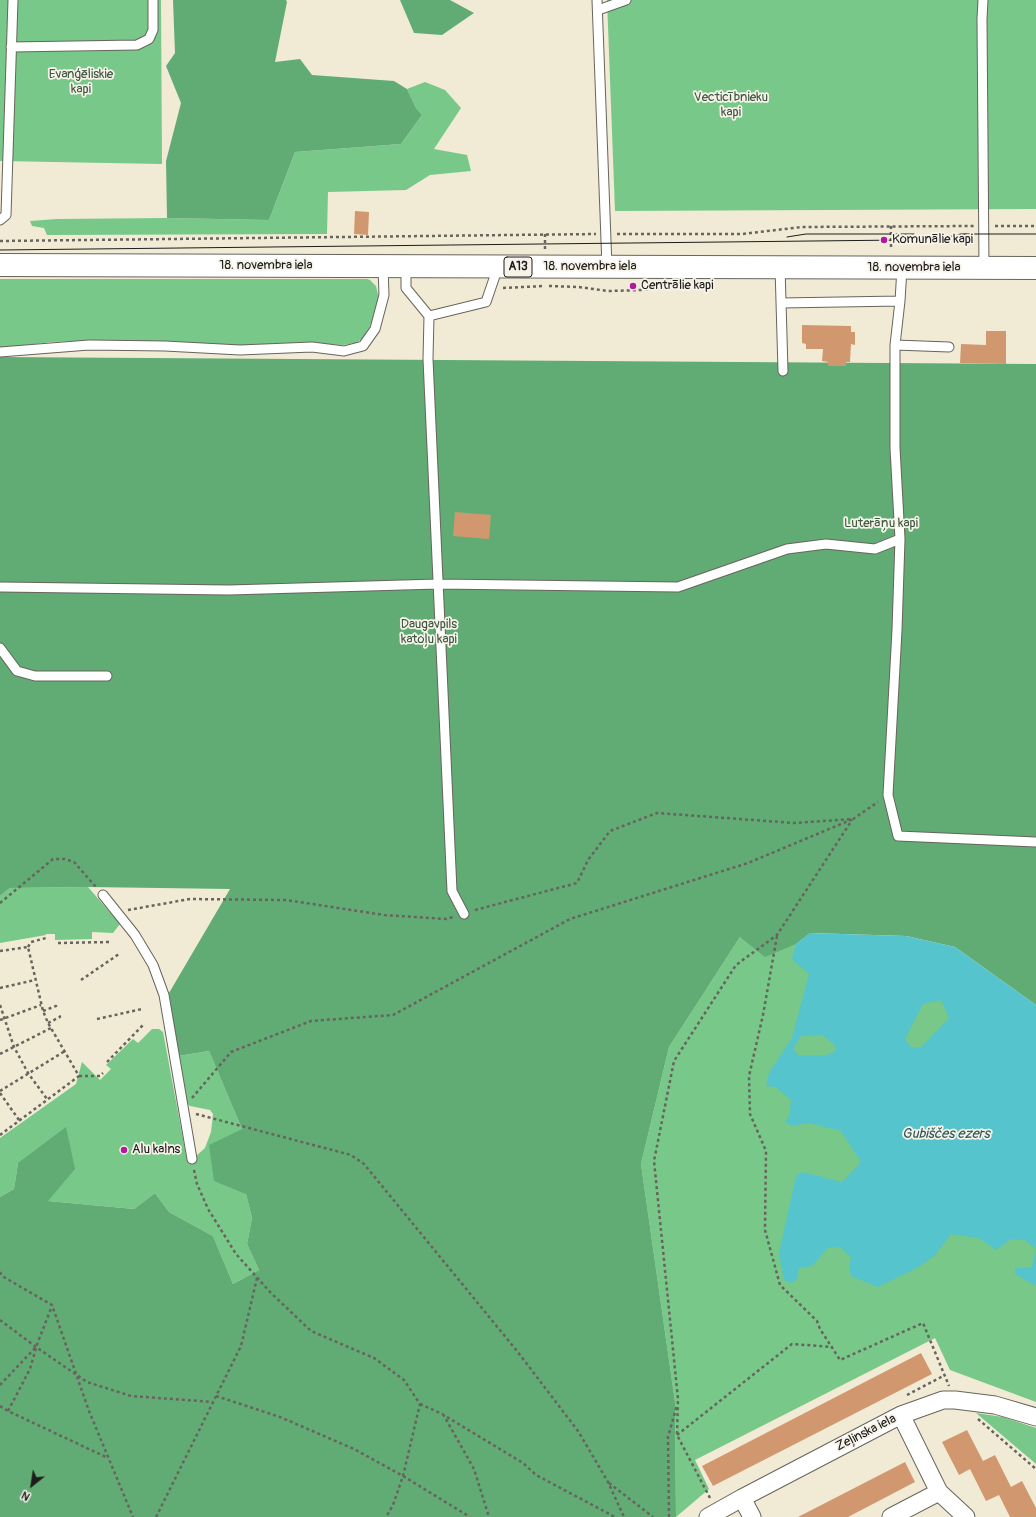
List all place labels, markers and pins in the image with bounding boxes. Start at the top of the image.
place label: Komunālie kapi [892,232,973,248]
marker: Komunālie kapi [879,235,889,245]
place label: Centrālie kapi [641,278,714,294]
marker: Centrālie kapi [628,281,638,291]
place label: Alu kalns [132,1142,180,1158]
marker: Alu kalns [119,1145,129,1155]

